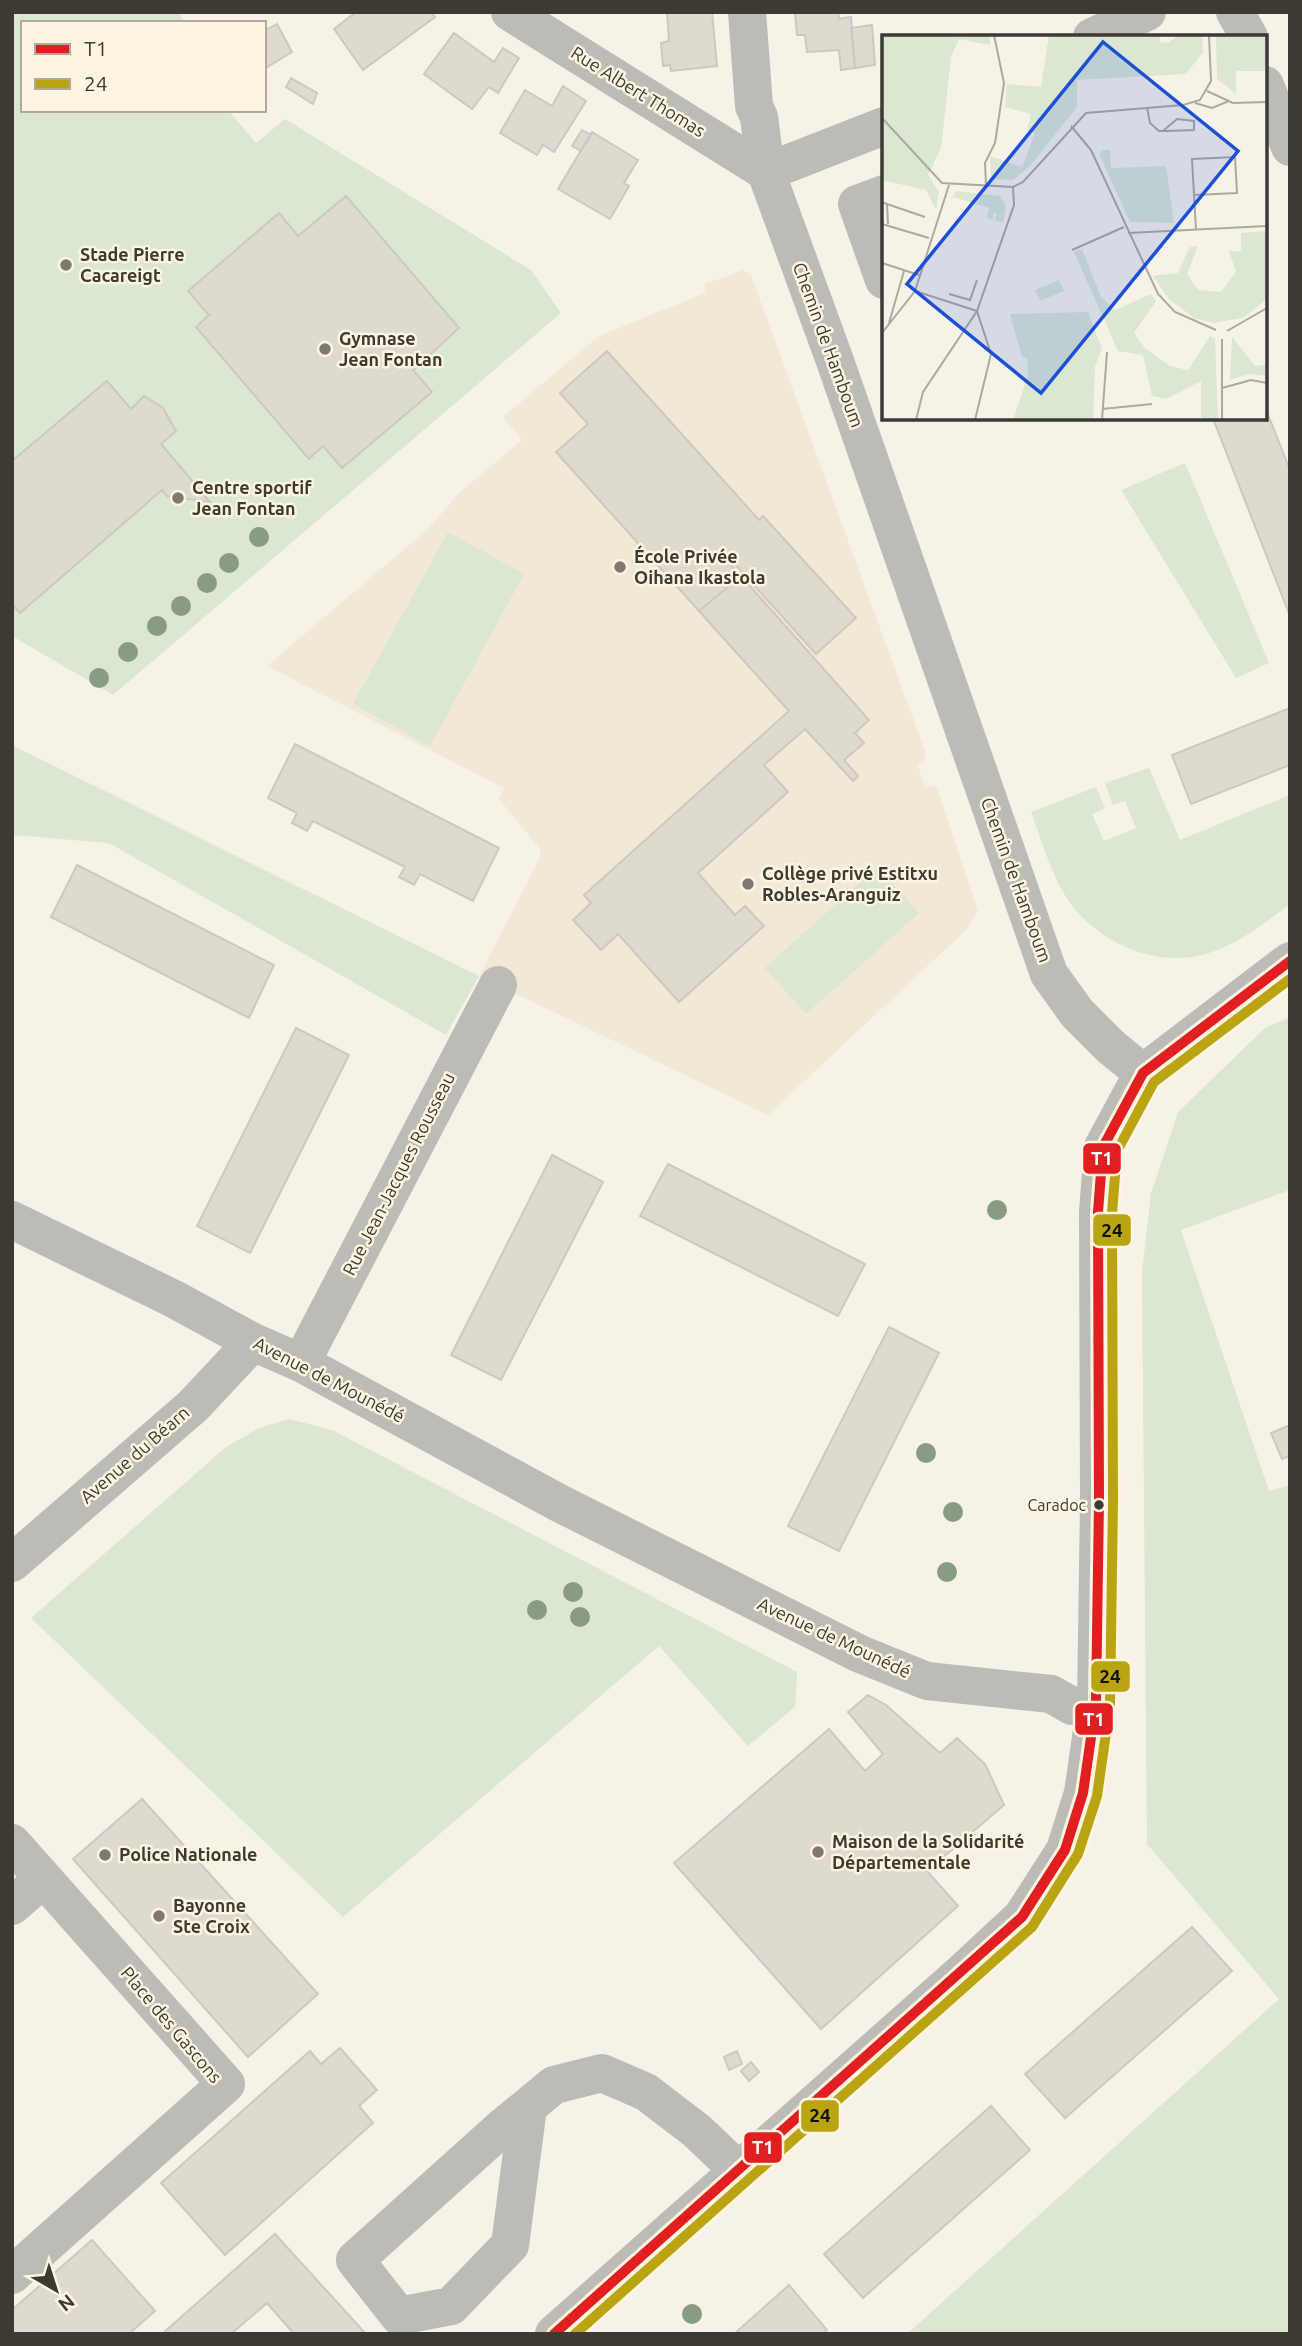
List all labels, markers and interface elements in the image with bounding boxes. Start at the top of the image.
legend [21,21,266,112]
inset map [882,35,1267,420]
text: T1 [84,36,108,60]
street label: Rue Albert Thomas [568,42,709,140]
text: 24 [84,71,108,95]
place label: Stade Pierre Cacareigt [80,244,185,285]
marker: Stade Pierre Cacareigt [58,257,74,273]
street label: Chemin de Hamboum [790,259,868,430]
place label: Gymnase Jean Fontan [339,328,442,369]
marker: Gymnase Jean Fontan [317,341,333,357]
place label: Centre sportif Jean Fontan [192,477,312,518]
marker: Centre sportif Jean Fontan [170,490,186,506]
place label: École Privée Oihana Ikastola [634,545,765,587]
marker: École Privée Oihana Ikastola [612,559,628,575]
street label: Chemin de Hamboum [978,794,1056,965]
place label: Collège privé Estitxu Robles-Aranguiz [762,863,938,904]
marker: Collège privé Estitxu Robles-Aranguiz [740,876,756,892]
street label: Rue Jean-Jacques Rousseau [338,1069,458,1278]
line badge: T1 [1082,1142,1122,1175]
text: T1 [1091,1147,1113,1169]
line badge: 24 [1092,1213,1132,1247]
text: 24 [1101,1219,1123,1241]
street label: Avenue de Mounédé [251,1332,408,1426]
street label: Avenue du Béarn [76,1402,193,1507]
place label: Caradoc [1028,1496,1087,1514]
marker: Caradoc [1092,1498,1106,1512]
street label: Avenue de Mounédé [755,1593,914,1681]
line badge: 24 [1090,1660,1131,1693]
text: 24 [1099,1665,1121,1687]
line badge: T1 [1074,1702,1114,1736]
text: T1 [1083,1708,1105,1730]
place label: Maison de la Solidarité Départementale [832,1831,1024,1872]
place label: Police Nationale [119,1844,257,1864]
marker: Maison de la Solidarité Départementale [810,1844,826,1860]
marker: Police Nationale [97,1847,113,1863]
place label: Bayonne Ste Croix [173,1895,250,1936]
marker: Bayonne Ste Croix [151,1908,167,1924]
street label: Place des Gascons [117,1962,226,2087]
line badge: 24 [800,2099,840,2133]
text: 24 [809,2104,831,2126]
line badge: T1 [743,2131,783,2164]
text: T1 [752,2136,774,2158]
north arrow [21,2255,91,2325]
text: N [54,2290,79,2316]

